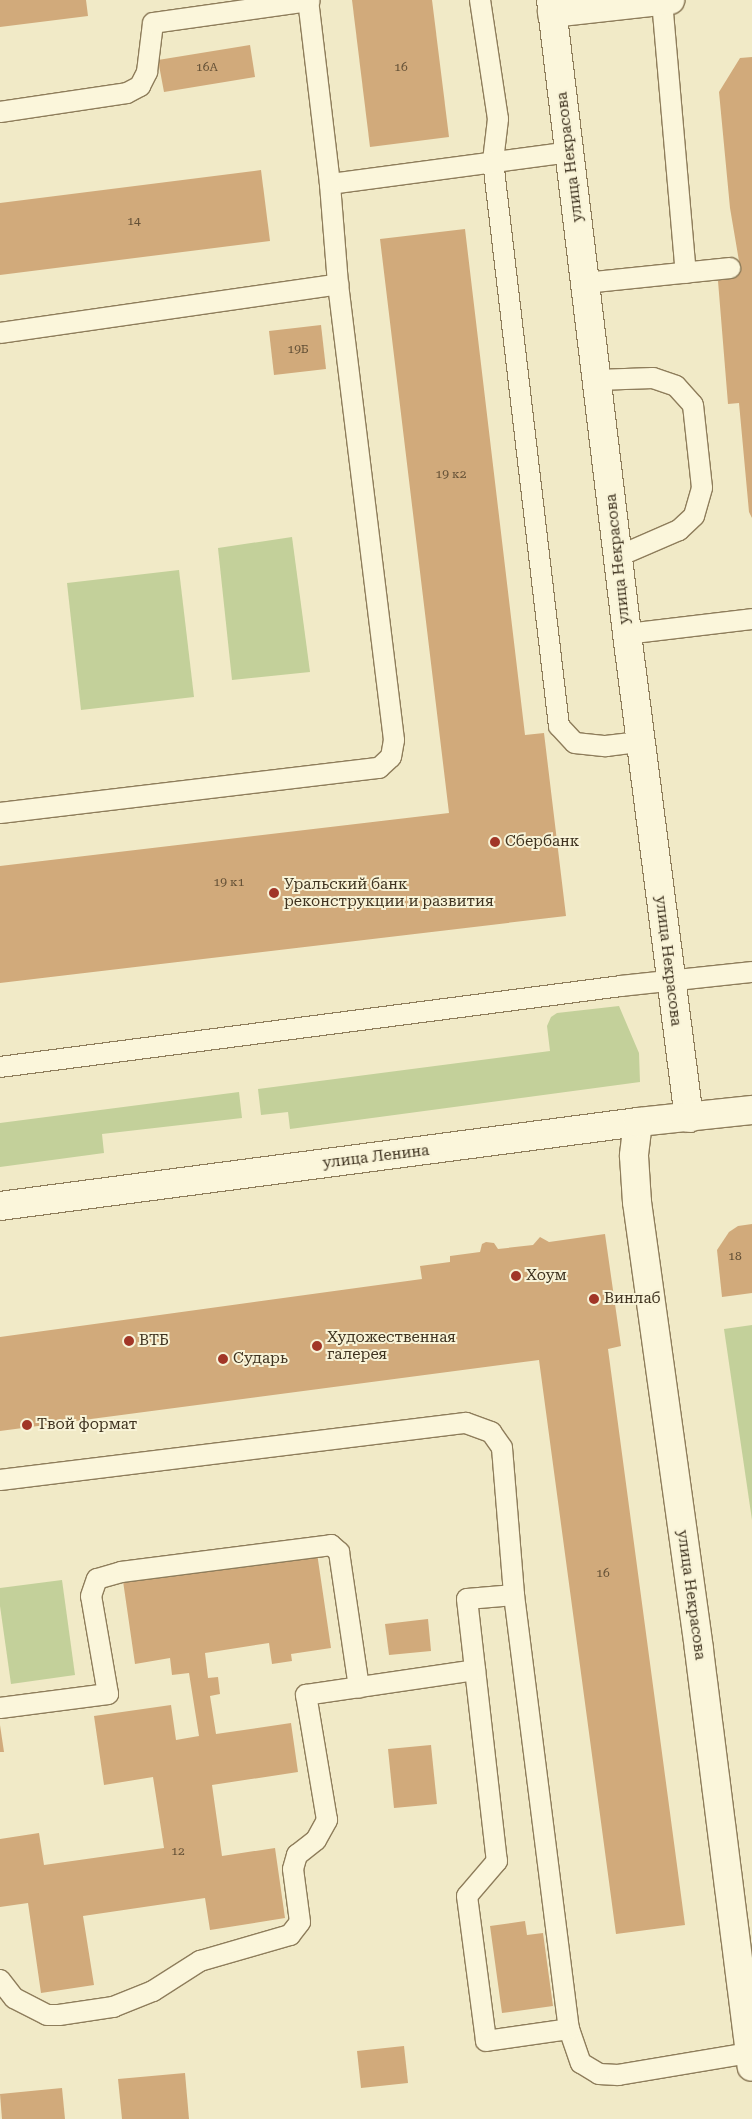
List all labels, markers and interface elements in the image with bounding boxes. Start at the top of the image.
house number: 16А [196,61,218,75]
house number: 16 [394,61,408,75]
street label: улица Некрасова [553,91,587,223]
house number: 14 [127,215,141,229]
house number: 19Б [287,343,309,357]
house number: 19 к2 [436,468,466,482]
street label: улица Некрасова [602,493,634,625]
place label: Сбербанк [505,833,579,851]
marker: Сбербанк [489,836,501,848]
place label: Уральский банк реконструкции и развития [284,875,494,910]
house number: 19 к1 [214,876,244,890]
marker: Уральский банк реконструкции и развития [268,887,280,899]
street label: улица Некрасова [651,895,685,1027]
street label: улица Ленина [322,1142,430,1172]
house number: 18 [728,1250,742,1264]
place label: Хоум [526,1267,567,1285]
marker: Хоум [510,1270,522,1282]
place label: Винлаб [604,1290,661,1308]
marker: Винлаб [588,1293,600,1305]
place label: Художественная галерея [327,1328,456,1363]
place label: ВТБ [139,1332,169,1350]
marker: ВТБ [123,1335,135,1347]
marker: Художественная галерея [311,1340,323,1352]
place label: Сударь [233,1350,288,1368]
marker: Сударь [217,1353,229,1365]
place label: Твой формат [37,1416,137,1434]
marker: Твой формат [21,1419,33,1431]
street label: улица Некрасова [673,1529,709,1661]
house number: 16 [596,1567,610,1581]
house number: 12 [171,1845,185,1859]

